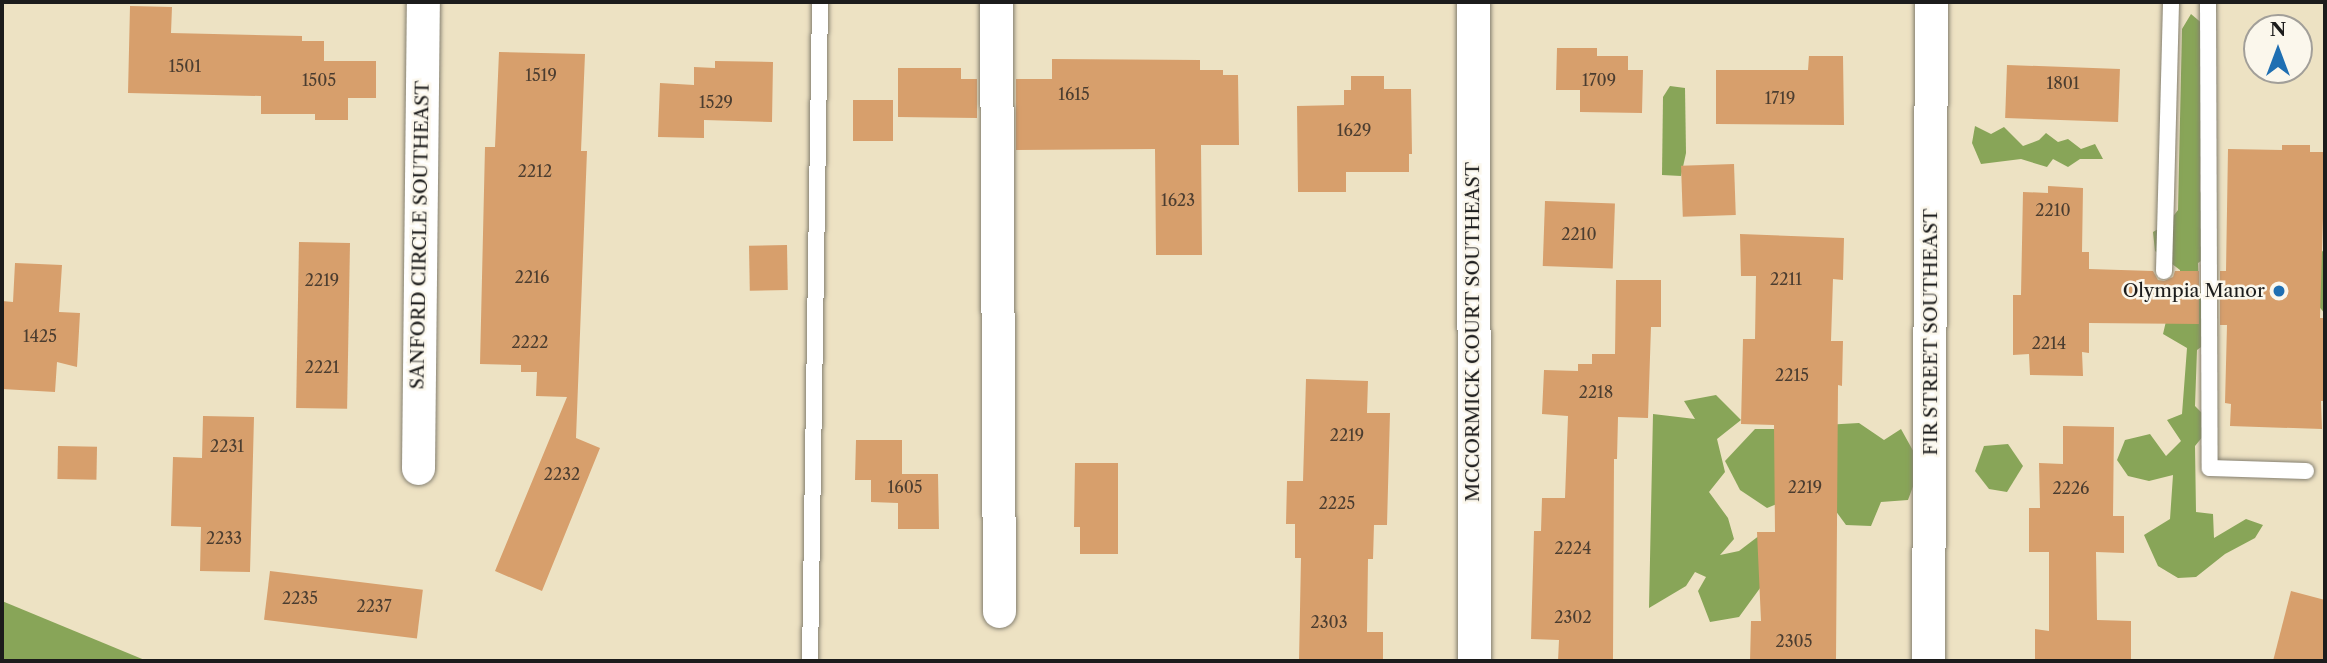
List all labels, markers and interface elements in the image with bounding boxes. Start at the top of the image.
north arrow [2243,14,2313,84]
text: N [2270,18,2286,41]
house number: 1501 [169,56,201,76]
house number: 1519 [525,65,557,85]
house number: 1505 [302,70,336,90]
house number: 1709 [1582,70,1616,90]
house number: 1801 [2046,73,2080,93]
street label: SANFORD CIRCLE SOUTHEAST [406,80,434,390]
house number: 1615 [1058,84,1090,104]
house number: 1719 [1765,88,1795,108]
house number: 1529 [699,92,733,112]
house number: 1629 [1337,120,1371,140]
house number: 2212 [518,161,552,181]
street label: MCCORMICK COURT SOUTHEAST [1462,161,1484,503]
house number: 1623 [1161,190,1195,210]
house number: 2210 [2035,200,2071,220]
street label: FIR STREET SOUTHEAST [1920,208,1942,456]
house number: 2210 [1561,224,1597,244]
house number: 2216 [515,267,549,287]
house number: 2211 [1770,269,1802,289]
house number: 2219 [305,270,339,290]
place label: Olympia Manor [2122,280,2265,302]
marker: Olympia Manor [2271,283,2287,299]
house number: 1425 [23,326,57,346]
house number: 2222 [512,332,548,352]
house number: 2214 [2032,333,2066,353]
house number: 2221 [305,357,339,377]
house number: 2215 [1775,365,1809,385]
house number: 2218 [1579,382,1613,402]
house number: 2219 [1330,425,1364,445]
house number: 2231 [210,436,244,456]
house number: 2232 [544,464,580,484]
house number: 1605 [888,477,922,497]
house number: 2219 [1788,477,1822,497]
house number: 2226 [2053,478,2089,498]
house number: 2225 [1319,493,1355,513]
house number: 2233 [206,528,242,548]
house number: 2224 [1555,538,1591,558]
house number: 2235 [282,588,318,608]
house number: 2237 [356,596,392,616]
house number: 2302 [1554,607,1592,627]
house number: 2303 [1311,612,1347,632]
house number: 2305 [1776,631,1812,651]

